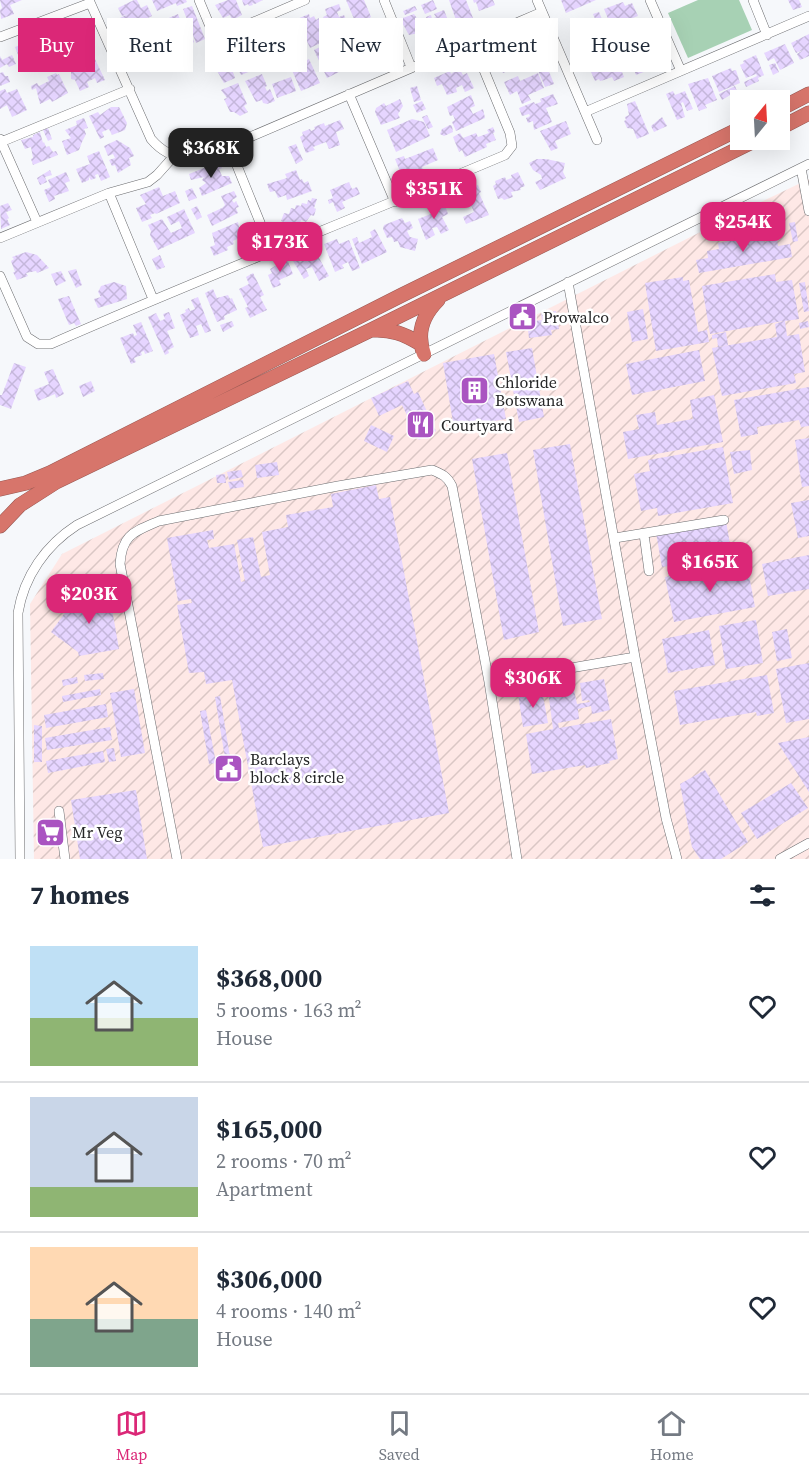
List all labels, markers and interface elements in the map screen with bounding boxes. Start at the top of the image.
chip: Buy [18,18,95,72]
chip: Rent [107,18,193,72]
chip: Filters [205,18,307,72]
chip: New [319,18,403,72]
chip: Apartment [415,18,558,72]
chip: House [570,18,671,72]
north arrow [730,90,790,150]
map controls [730,90,790,150]
pin: $368K [169,128,253,179]
text: $368K [182,133,240,161]
pin: $351K [392,169,476,220]
text: $351K [405,174,463,202]
pin: $254K [701,202,785,253]
text: $254K [714,207,772,235]
pin: $173K [238,222,322,273]
text: $173K [251,227,309,255]
public building icon: Prowalco [506,301,538,333]
place label: Prowalco [543,306,609,328]
place label: Chloride Botswana [495,371,565,411]
building icon: Chloride Botswana [458,375,490,407]
restaurant icon: Courtyard [404,409,436,441]
place label: Courtyard [441,414,513,436]
pin: $165K [668,542,752,593]
text: $165K [681,547,739,575]
pin: $203K [47,574,131,625]
text: $203K [60,579,118,607]
pin: $306K [491,658,575,709]
text: $306K [504,663,562,691]
place label: Barclays block 8 circle [250,748,344,788]
public building icon: Barclays block 8 circle [213,752,245,784]
supermarket icon: Mr Veg [35,816,67,848]
place label: Mr Veg [72,821,123,843]
text: 7 homes [30,877,129,913]
icon: filters [746,879,779,912]
text: $368,000 [216,960,322,996]
icon: home [78,970,150,1042]
icon: heart [746,990,779,1023]
text: 5 rooms · 163 m² [216,996,362,1024]
text: House [216,1024,273,1052]
text: $165,000 [216,1111,322,1147]
icon: home [78,1121,150,1193]
icon: heart [746,1141,779,1174]
text: 2 rooms · 70 m² [216,1147,352,1175]
text: Apartment [216,1175,313,1203]
text: $306,000 [216,1261,322,1297]
icon: home [78,1271,150,1343]
icon: heart [746,1291,779,1324]
text: 4 rooms · 140 m² [216,1297,362,1325]
text: House [216,1325,273,1353]
tab: Map [115,1407,148,1465]
tab: Saved [379,1407,420,1465]
tab: Home [650,1407,694,1465]

